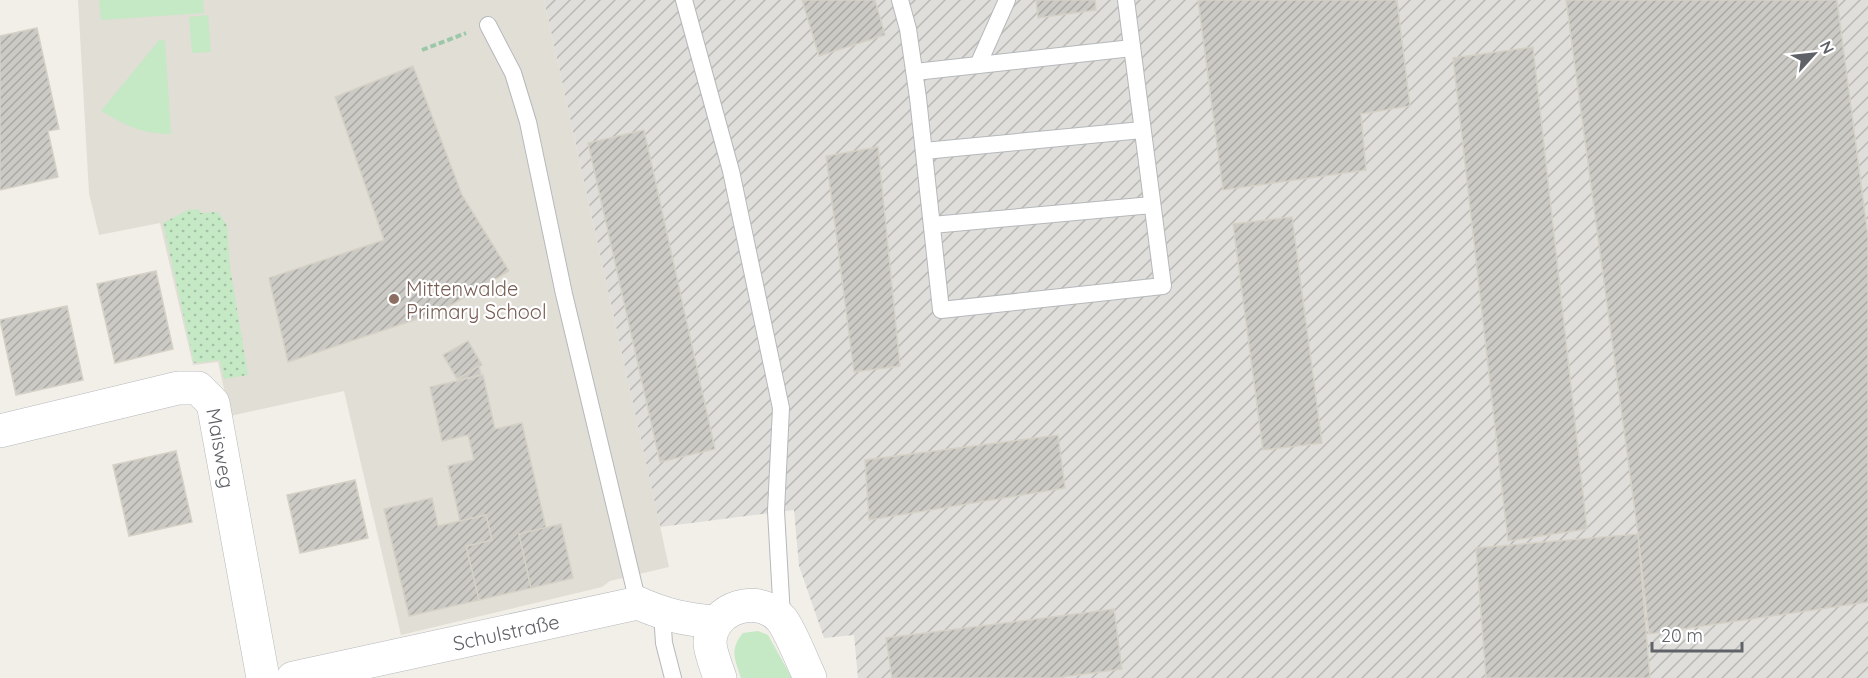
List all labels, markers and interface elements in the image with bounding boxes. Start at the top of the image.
north arrow [1784,24,1844,84]
text: N [1816,37,1839,57]
place label: Mittenwalde Primary School [406,276,547,324]
marker: Mittenwalde Primary School [387,292,401,306]
street label: Maisweg [202,406,241,490]
street label: Schulstraße [451,608,562,655]
scale bar [1652,615,1742,653]
text: 20 m [1661,624,1703,647]

